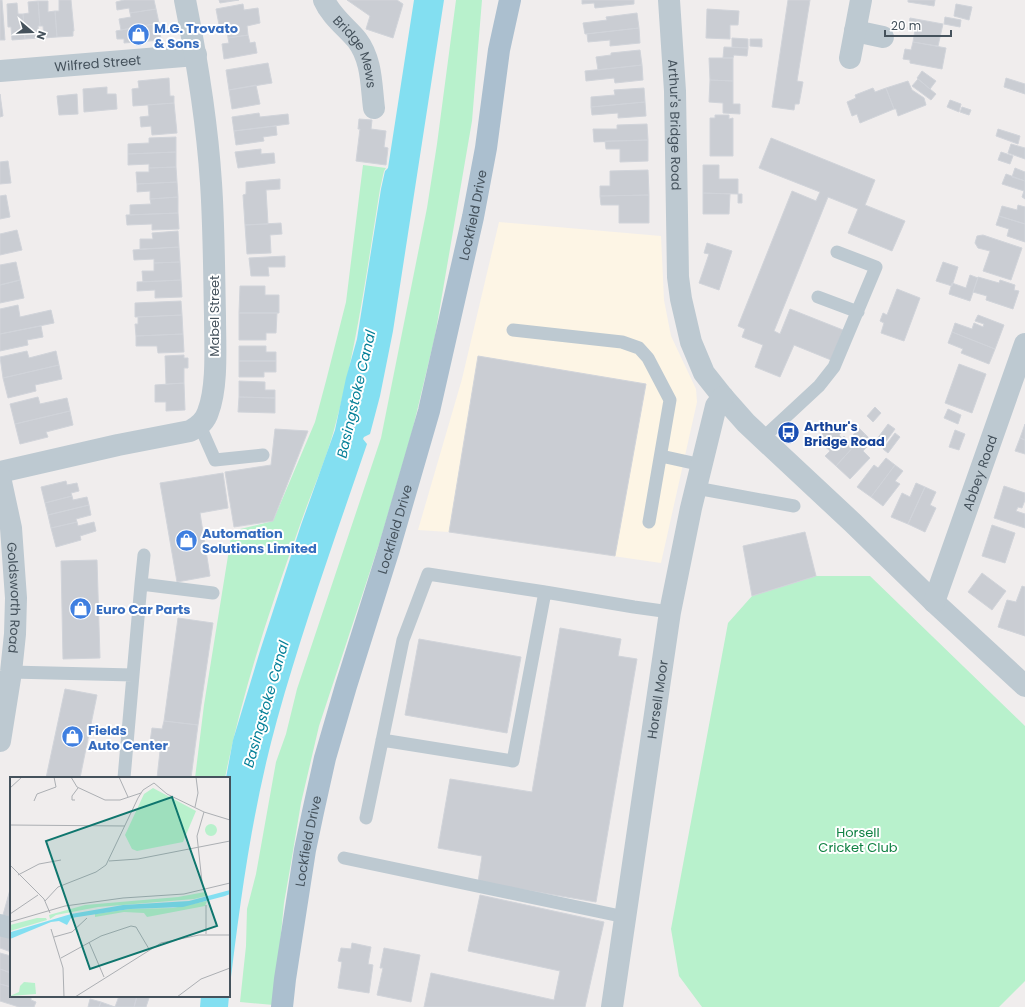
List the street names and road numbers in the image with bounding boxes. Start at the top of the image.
street label: Bridge Mews [329,11,381,89]
street label: Wilfred Street [54,50,142,76]
street label: Arthur's Bridge Road [663,59,686,191]
street label: Lockfield Drive [454,168,491,262]
street label: Mabel Street [205,275,224,357]
street label: Abbey Road [957,432,1002,513]
street label: Lockfield Drive [372,482,417,576]
street label: Goldsworth Road [3,541,25,654]
street label: Horsell Moor [642,658,672,740]
street label: Lockfield Drive [290,794,326,888]

